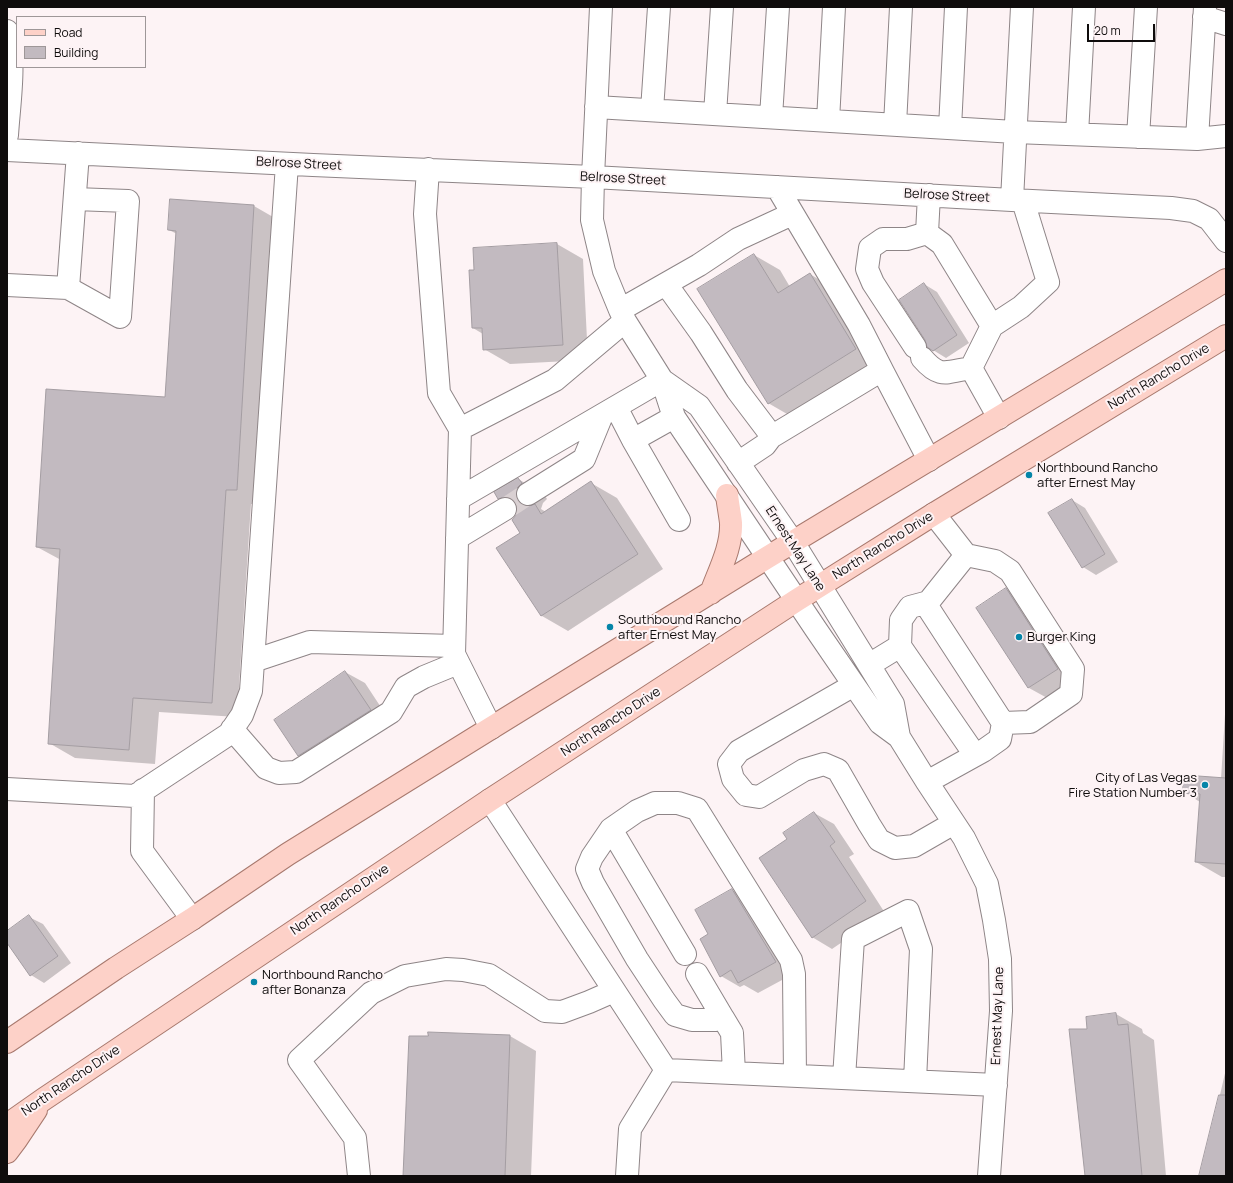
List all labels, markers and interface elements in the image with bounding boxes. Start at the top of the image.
legend [16,16,146,68]
scale bar [1089,16,1157,42]
text: 20 m [1094,22,1121,39]
text: Road [54,24,82,41]
text: Building [54,44,98,61]
street label: Belrose Street [256,154,342,174]
street label: Belrose Street [580,169,666,189]
street label: Belrose Street [904,186,990,206]
street label: North Rancho Drive [1105,341,1213,413]
place label: Northbound Rancho after Ernest May [1037,460,1158,491]
marker: Northbound Rancho after Ernest May [1024,470,1034,480]
street label: Ernest May Lane [762,504,828,594]
street label: North Rancho Drive [830,509,936,583]
place label: Southbound Rancho after Ernest May [618,612,741,643]
marker: Southbound Rancho after Ernest May [605,622,615,632]
place label: Burger King [1027,629,1096,645]
marker: Burger King [1014,632,1024,642]
street label: North Rancho Drive [558,684,664,760]
place label: City of Las Vegas Fire Station Number 3 [1069,770,1197,801]
marker: City of Las Vegas Fire Station Number 3 [1200,780,1210,790]
street label: North Rancho Drive [288,861,392,939]
place label: Northbound Rancho after Bonanza [262,967,383,998]
street label: Ernest May Lane [988,967,1008,1065]
marker: Northbound Rancho after Bonanza [249,977,259,987]
street label: North Rancho Drive [19,1042,123,1120]

